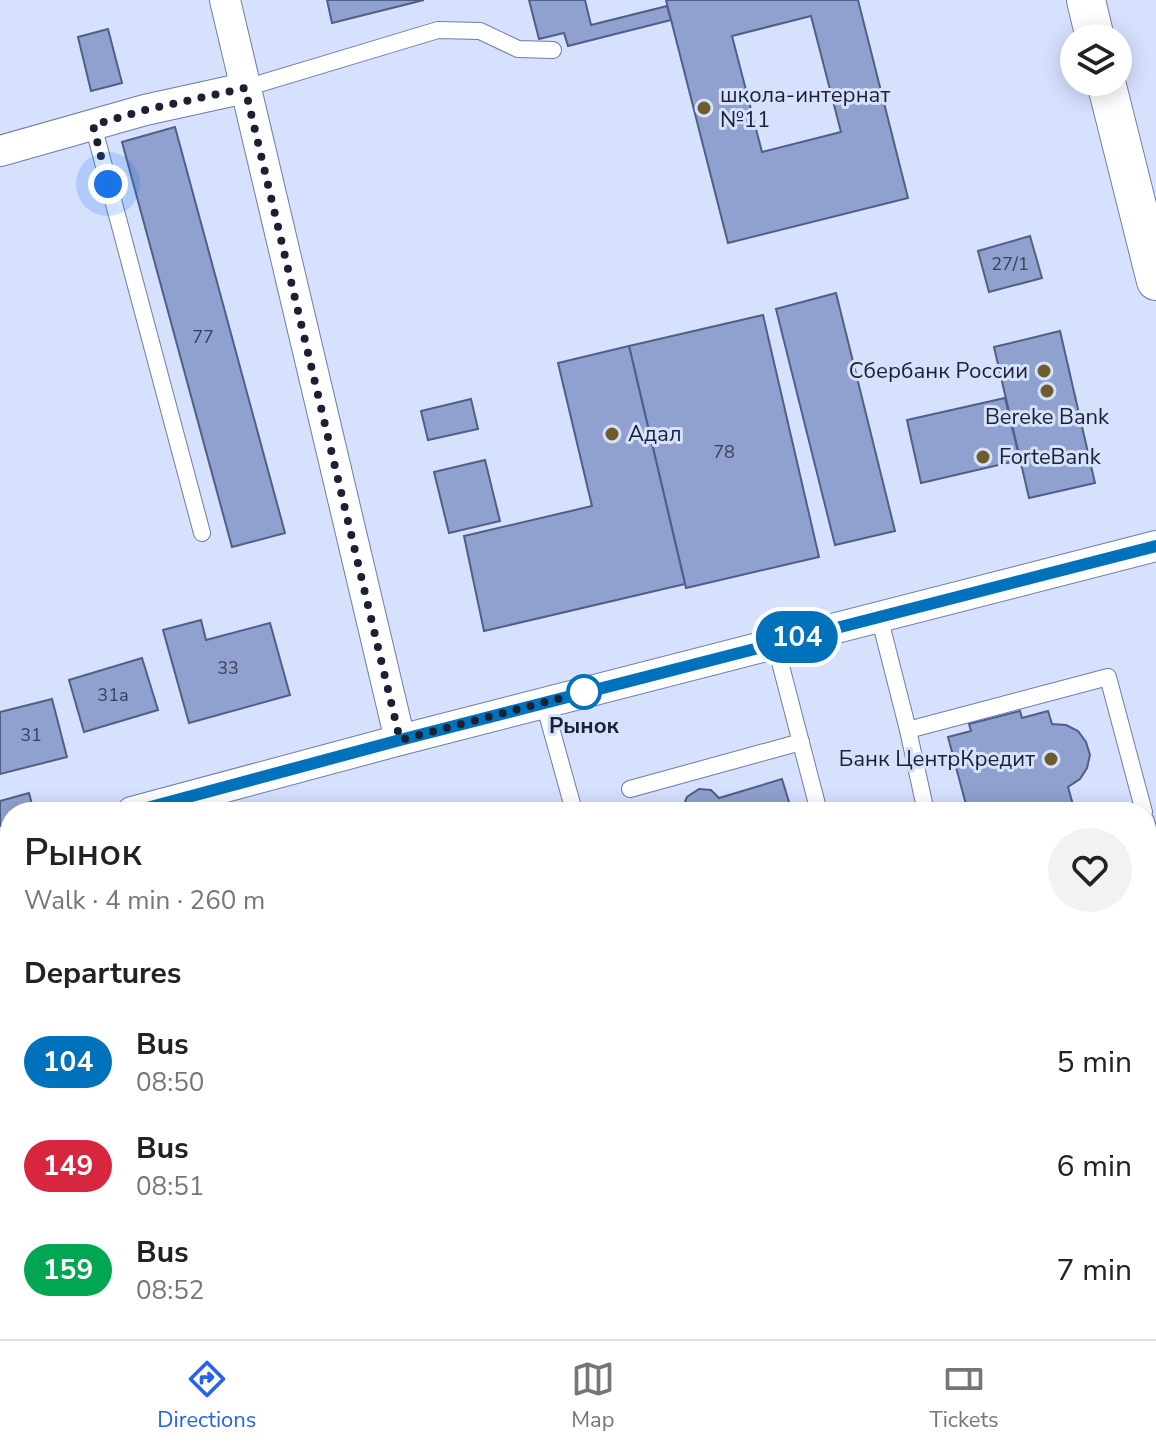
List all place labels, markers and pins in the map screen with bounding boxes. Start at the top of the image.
place label: школа-интернат №11 [720,80,890,135]
marker: школа-интернат №11 [695,99,713,117]
place label: Сбербанк России [849,356,1028,386]
marker: Сбербанк России [1035,362,1053,380]
marker: Bereke Bank [1038,382,1056,400]
place label: Bereke Bank [985,402,1110,432]
place label: Адал [628,419,682,449]
marker: Адал [603,425,621,443]
place label: ForteBank [999,442,1102,472]
marker: ForteBank [974,448,992,466]
marker: Рынок [567,675,601,709]
place label: Рынок [549,711,620,741]
place label: Банк ЦентрКредит [839,744,1035,774]
marker: Банк ЦентрКредит [1042,750,1060,768]

